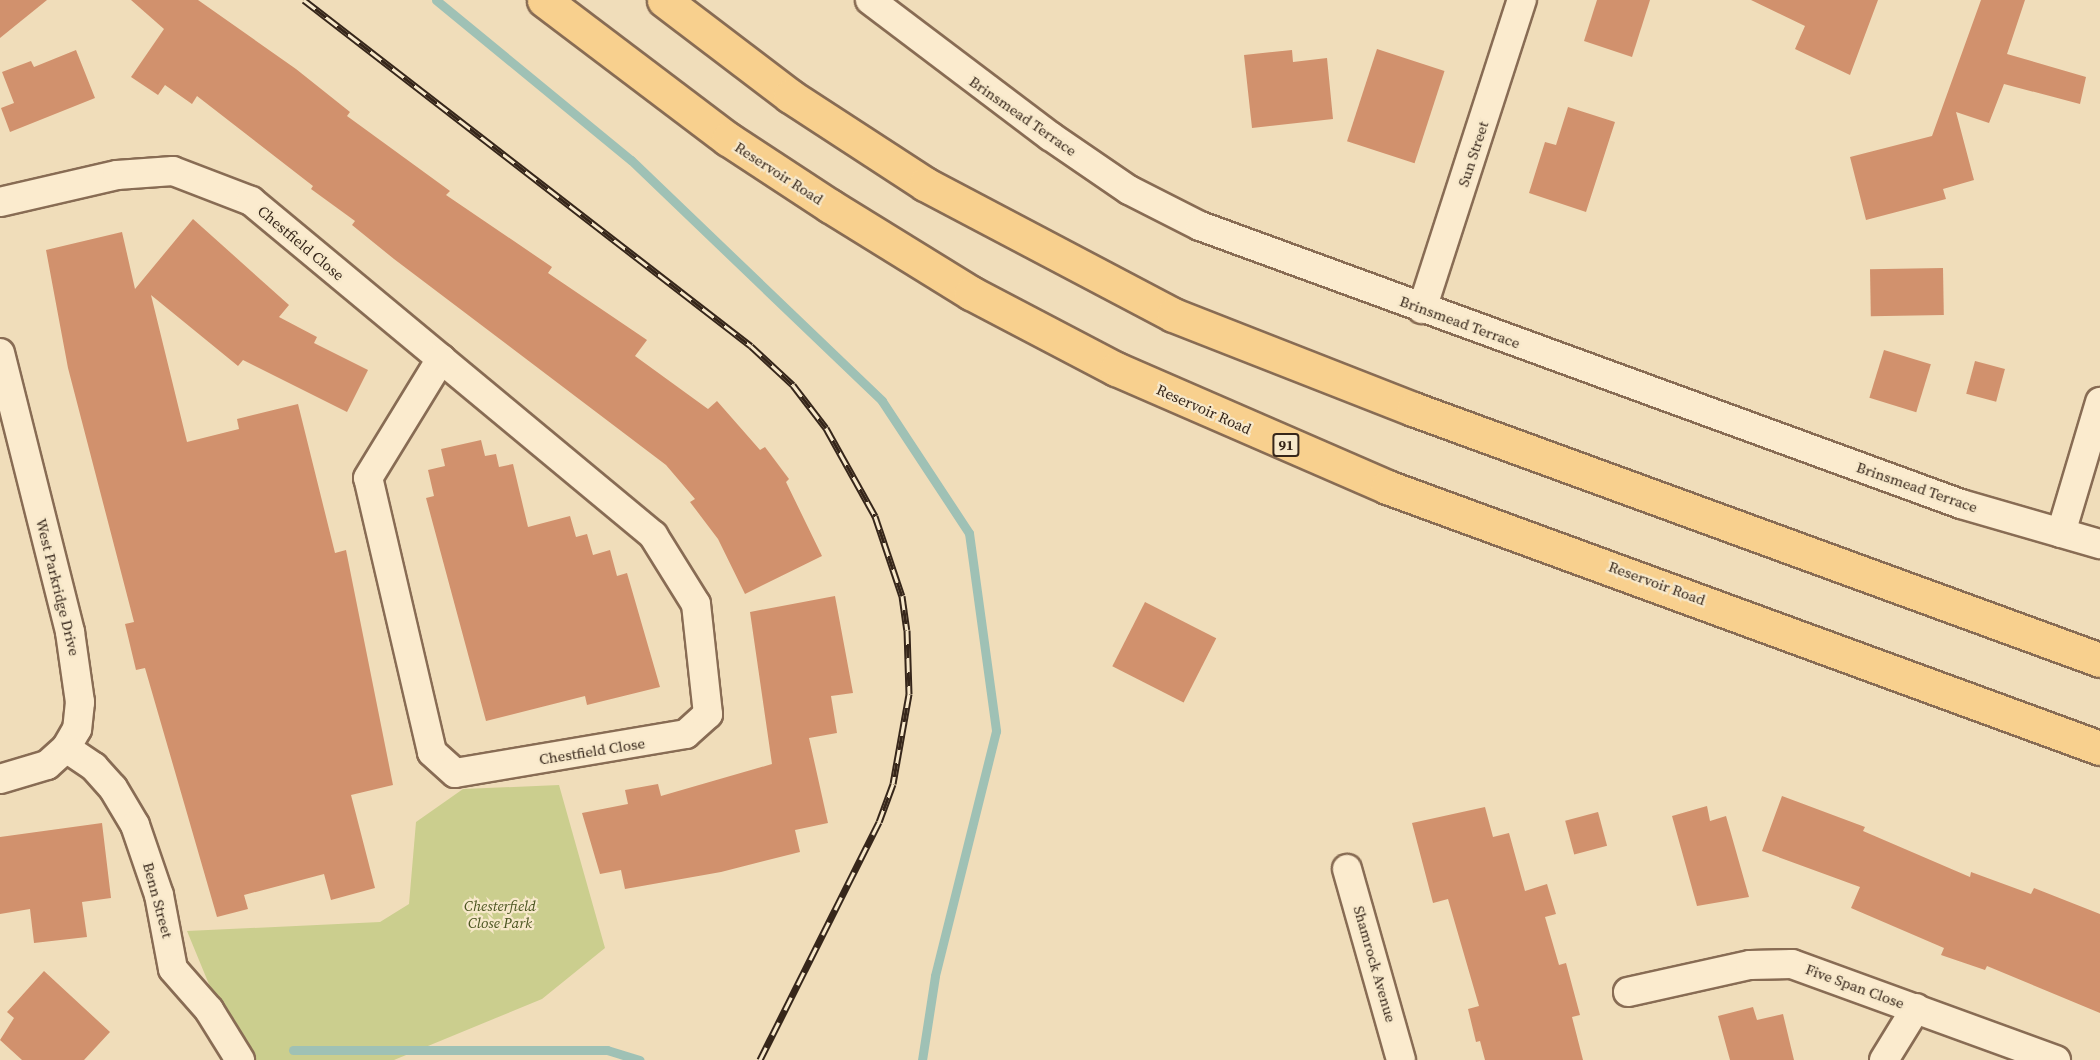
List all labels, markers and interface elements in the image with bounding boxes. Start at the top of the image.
street label: Brinsmead Terrace [966,72,1080,160]
street label: Sun Street [1454,119,1492,189]
street label: Reservoir Road [731,138,827,208]
street label: Chestfield Close [254,202,348,284]
street label: Brinsmead Terrace [1397,292,1523,352]
street label: Reservoir Road [1154,380,1254,438]
road number: 91 [1271,434,1301,456]
street label: Brinsmead Terrace [1854,458,1980,516]
street label: West Parkridge Drive [32,517,84,657]
street label: Reservoir Road [1606,557,1708,609]
street label: Chestfield Close [538,734,646,768]
street label: Benn Street [139,860,177,940]
park label: Chesterfield Close Park [464,896,536,931]
street label: Shamrock Avenue [1350,904,1400,1024]
street label: Five Span Close [1803,960,1907,1012]

